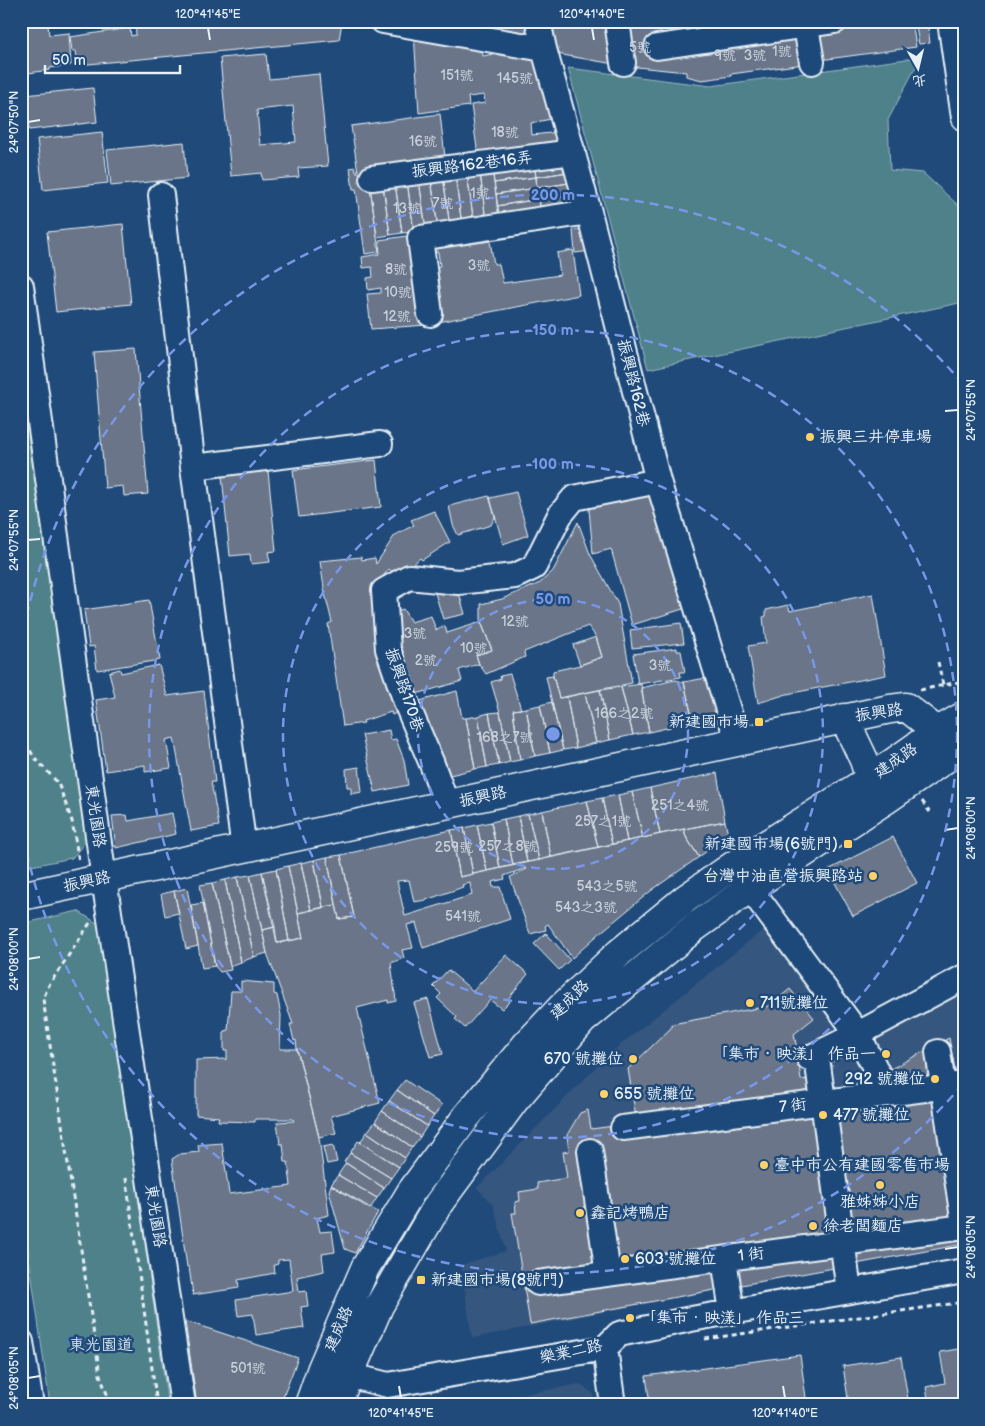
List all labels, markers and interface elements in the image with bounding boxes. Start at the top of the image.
text: 120°41'45"E [175,7,241,22]
text: 120°41'40"E [559,7,625,22]
house number: 5號 [629,39,651,56]
scale bar [45,42,180,74]
north arrow [892,42,942,92]
house number: 1號 [772,43,792,60]
house number: 9號 [714,47,736,64]
house number: 3號 [744,47,766,64]
text: 50 m [52,51,86,70]
house number: 151號 [441,67,473,84]
house number: 145號 [497,70,533,87]
text: 北 [912,71,928,90]
text: 24°07'50"N [7,91,22,153]
house number: 18號 [491,124,519,141]
house number: 16號 [409,133,437,150]
street label: 振興路162巷16弄 [411,148,533,182]
house number: 1號 [470,185,490,202]
text: 200 m [531,186,575,205]
house number: 7號 [433,195,453,212]
house number: 13號 [393,200,421,217]
house number: 3號 [468,257,490,274]
house number: 8號 [385,261,407,278]
house number: 10號 [384,284,412,301]
house number: 12號 [383,308,411,325]
text: 150 m [532,321,574,340]
street label: 振興路162巷 [613,337,653,429]
text: 24°07'55"N [964,379,979,441]
place label: 振興三井停車場 [820,428,932,447]
marker: 振興三井停車場 [804,431,816,443]
text: 100 m [532,455,574,474]
text: 24°07'55"N [7,509,22,571]
text: 50 m [536,590,571,609]
house number: 12號 [501,613,529,630]
house number: 3號 [404,625,426,642]
house number: 10號 [460,640,488,657]
street label: 振興路170巷 [381,646,427,734]
house number: 2號 [415,652,437,669]
house number: 3號 [649,657,671,674]
street label: 振興路 [854,700,904,726]
house number: 166之2號 [595,705,653,722]
place label: 新建國市場 [669,713,749,732]
marker: 新建國市場 [753,716,765,728]
centre of rings [544,725,562,743]
house number: 168之7號 [476,729,534,746]
street label: 建成路 [871,739,921,783]
street label: 東光園路 [81,783,109,849]
street label: 振興路 [458,783,508,811]
text: 24°08'00"N [964,796,979,860]
house number: 251之4號 [651,797,709,814]
house number: 257之1號 [575,813,631,830]
place label: 新建國市場(6號門) [705,835,838,854]
house number: 257之8號 [478,838,538,855]
marker: 新建國市場(6號門) [842,838,854,850]
house number: 259號 [435,839,473,856]
place label: 台灣中油直營振興路站 [703,867,863,886]
street label: 振興路 [62,868,112,896]
marker: 台灣中油直營振興路站 [867,870,879,882]
house number: 543之5號 [576,878,638,895]
house number: 543之3號 [555,899,617,916]
house number: 541號 [445,908,481,925]
text: 24°08'00"N [7,927,22,991]
street label: 建成路 [546,976,594,1024]
place label: 711號攤位 [760,994,828,1013]
marker: 711號攤位 [744,997,756,1009]
place label: 「集市‧映漾」 作品一 [712,1045,876,1064]
marker: 「集市‧映漾」 作品一 [880,1048,892,1060]
place label: 670 號攤位 [544,1050,623,1069]
marker: 670 號攤位 [627,1053,639,1065]
place label: 292 號攤位 [845,1070,925,1089]
marker: 292 號攤位 [929,1073,941,1085]
place label: 655 號攤位 [614,1085,694,1104]
marker: 655 號攤位 [598,1088,610,1100]
street label: 7 街 [778,1095,808,1117]
place label: 477 號攤位 [833,1106,910,1125]
marker: 477 號攤位 [817,1109,829,1121]
place label: 臺中市公有建國零售市場 [774,1156,950,1175]
marker: 臺中市公有建國零售市場 [758,1159,770,1171]
marker: 雅姊姊小店 [874,1179,886,1191]
street label: 東光園路 [141,1183,169,1249]
place label: 雅姊姊小店 [840,1193,920,1212]
place label: 鑫記烤鴨店 [590,1204,670,1223]
marker: 鑫記烤鴨店 [574,1207,586,1219]
text: 24°08'05"N [964,1215,979,1279]
place label: 徐老闆麵店 [823,1217,903,1236]
marker: 徐老闆麵店 [807,1220,819,1232]
street label: 1 街 [737,1244,765,1266]
place label: 603 號攤位 [635,1250,716,1269]
marker: 603 號攤位 [619,1253,631,1265]
place label: 新建國市場(8號門) [431,1271,564,1290]
marker: 新建國市場(8號門) [415,1274,427,1286]
street label: 建成路 [321,1303,357,1355]
place label: 「集市‧映漾」 作品三 [640,1309,804,1328]
marker: 「集市‧映漾」 作品三 [624,1312,636,1324]
park label: 東光園道 [69,1336,133,1355]
street label: 樂業二路 [538,1336,604,1368]
text: 24°08'05"N [7,1346,22,1410]
house number: 501號 [230,1360,266,1377]
text: 120°41'45"E [368,1406,434,1421]
text: 120°41'40"E [752,1406,818,1421]

